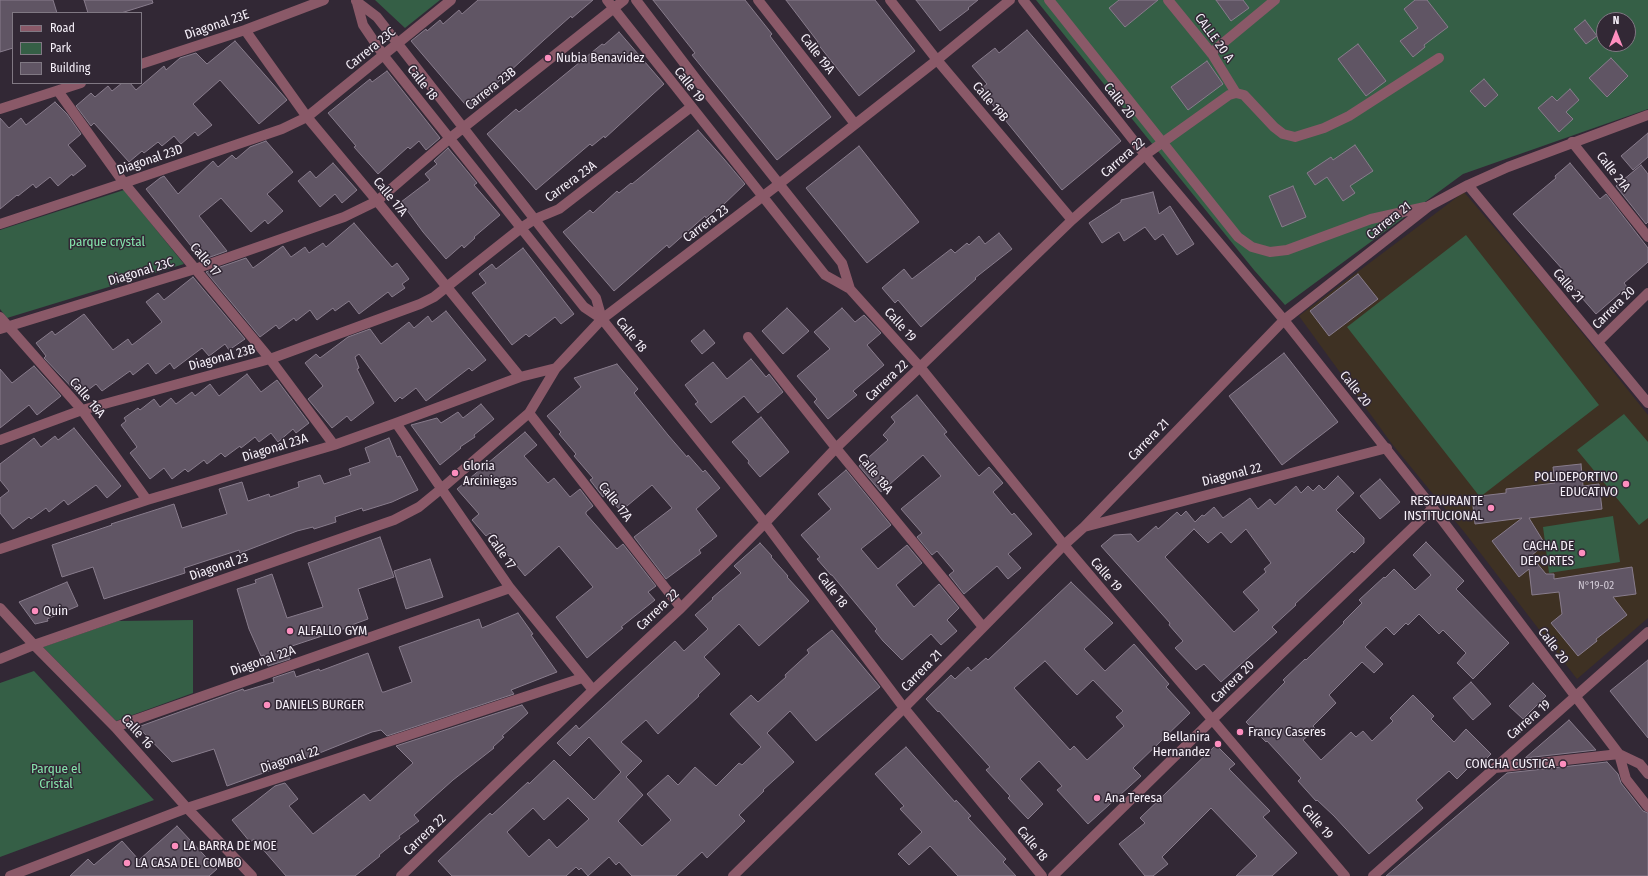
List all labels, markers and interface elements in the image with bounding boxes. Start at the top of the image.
street label: Diagonal 23E [183,7,251,43]
street label: CALLE 20 A [1191,11,1237,65]
legend [12,12,142,84]
north arrow [1596,12,1636,52]
text: N [1613,14,1619,27]
text: Road [50,21,75,35]
street label: Carrera 23C [343,24,399,74]
street label: Calle 19A [796,31,838,77]
text: Park [50,41,71,55]
place label: Nubia Benavidez [556,50,644,66]
marker: Nubia Benavidez [543,53,553,63]
text: Building [50,61,90,75]
street label: Calle 18 [403,62,441,104]
street label: Carrera 23B [462,64,520,114]
street label: Calle 19 [670,64,708,106]
street label: Calle 19B [969,79,1011,125]
street label: Calle 20 [1100,80,1138,122]
street label: Carrera 22 [1098,135,1148,181]
street label: Diagonal 23D [115,141,185,179]
street label: Calle 21A [1593,149,1633,195]
street label: Carrera 23A [542,158,600,206]
street label: Calle 17A [370,174,410,220]
street label: Carrera 21 [1364,199,1414,243]
street label: Carrera 23 [680,202,732,246]
park label: parque crystal [69,234,145,250]
street label: Calle 17 [186,240,224,280]
street label: Diagonal 23C [106,255,176,289]
street label: Calle 21 [1549,266,1587,306]
street label: Carrera 20 [1589,283,1639,333]
street label: Calle 19 [881,305,919,345]
street label: Calle 18 [612,314,650,356]
street label: Diagonal 23B [187,342,257,374]
street label: Carrera 22 [863,357,911,405]
street label: Calle 20 [1336,368,1374,410]
street label: Calle 16A [66,375,108,421]
street label: Carrera 21 [1125,416,1173,464]
street label: Diagonal 23A [240,431,310,465]
street label: Calle 18A [854,451,896,497]
place label: Gloria Arciniegas [463,458,517,489]
street label: Diagonal 22 [1201,460,1263,490]
marker: Gloria Arciniegas [450,468,460,478]
place label: POLIDEPORTIVO EDUCATIVO [1534,469,1618,500]
street label: Calle 17A [595,479,635,525]
marker: POLIDEPORTIVO EDUCATIVO [1621,479,1631,489]
place label: RESTAURANTE INSTITUCIONAL [1404,493,1483,524]
marker: RESTAURANTE INSTITUCIONAL [1486,503,1496,513]
street label: Calle 17 [483,531,519,573]
place label: CACHA DE DEPORTES [1520,538,1574,569]
marker: CACHA DE DEPORTES [1577,548,1587,558]
street label: Diagonal 23 [188,550,250,584]
street label: Calle 19 [1087,555,1125,595]
street label: Calle 18 [814,569,850,611]
house number: N°19-02 [1578,579,1614,593]
street label: Carrera 22 [634,586,682,634]
place label: Quin [43,603,68,619]
marker: Quin [30,606,40,616]
place label: ALFALLO GYM [298,623,367,639]
street label: Calle 20 [1534,625,1572,667]
marker: ALFALLO GYM [285,626,295,636]
street label: Diagonal 22A [228,643,298,679]
street label: Carrera 21 [898,647,946,695]
street label: Carrera 20 [1208,658,1258,706]
place label: DANIELS BURGER [275,697,364,713]
street label: Carrera 19 [1504,697,1554,743]
marker: DANIELS BURGER [262,700,272,710]
street label: Calle 16 [118,712,156,752]
place label: Francy Caseres [1248,724,1326,740]
marker: Francy Caseres [1235,727,1245,737]
place label: Bellanira Hernandez [1153,729,1210,760]
marker: Bellanira Hernandez [1213,739,1223,749]
street label: Diagonal 22 [259,743,321,777]
place label: CONCHA CUSTICA [1465,756,1555,772]
marker: CONCHA CUSTICA [1558,759,1568,769]
park label: Parque el Cristal [31,761,81,792]
place label: Ana Teresa [1105,790,1162,806]
marker: Ana Teresa [1092,793,1102,803]
street label: Calle 19 [1298,802,1336,842]
street label: Carrera 22 [401,811,449,859]
street label: Calle 18 [1013,823,1051,865]
place label: LA BARRA DE MOE [183,838,277,854]
marker: LA BARRA DE MOE [170,841,180,851]
place label: LA CASA DEL COMBO [135,855,242,871]
marker: LA CASA DEL COMBO [122,858,132,868]

